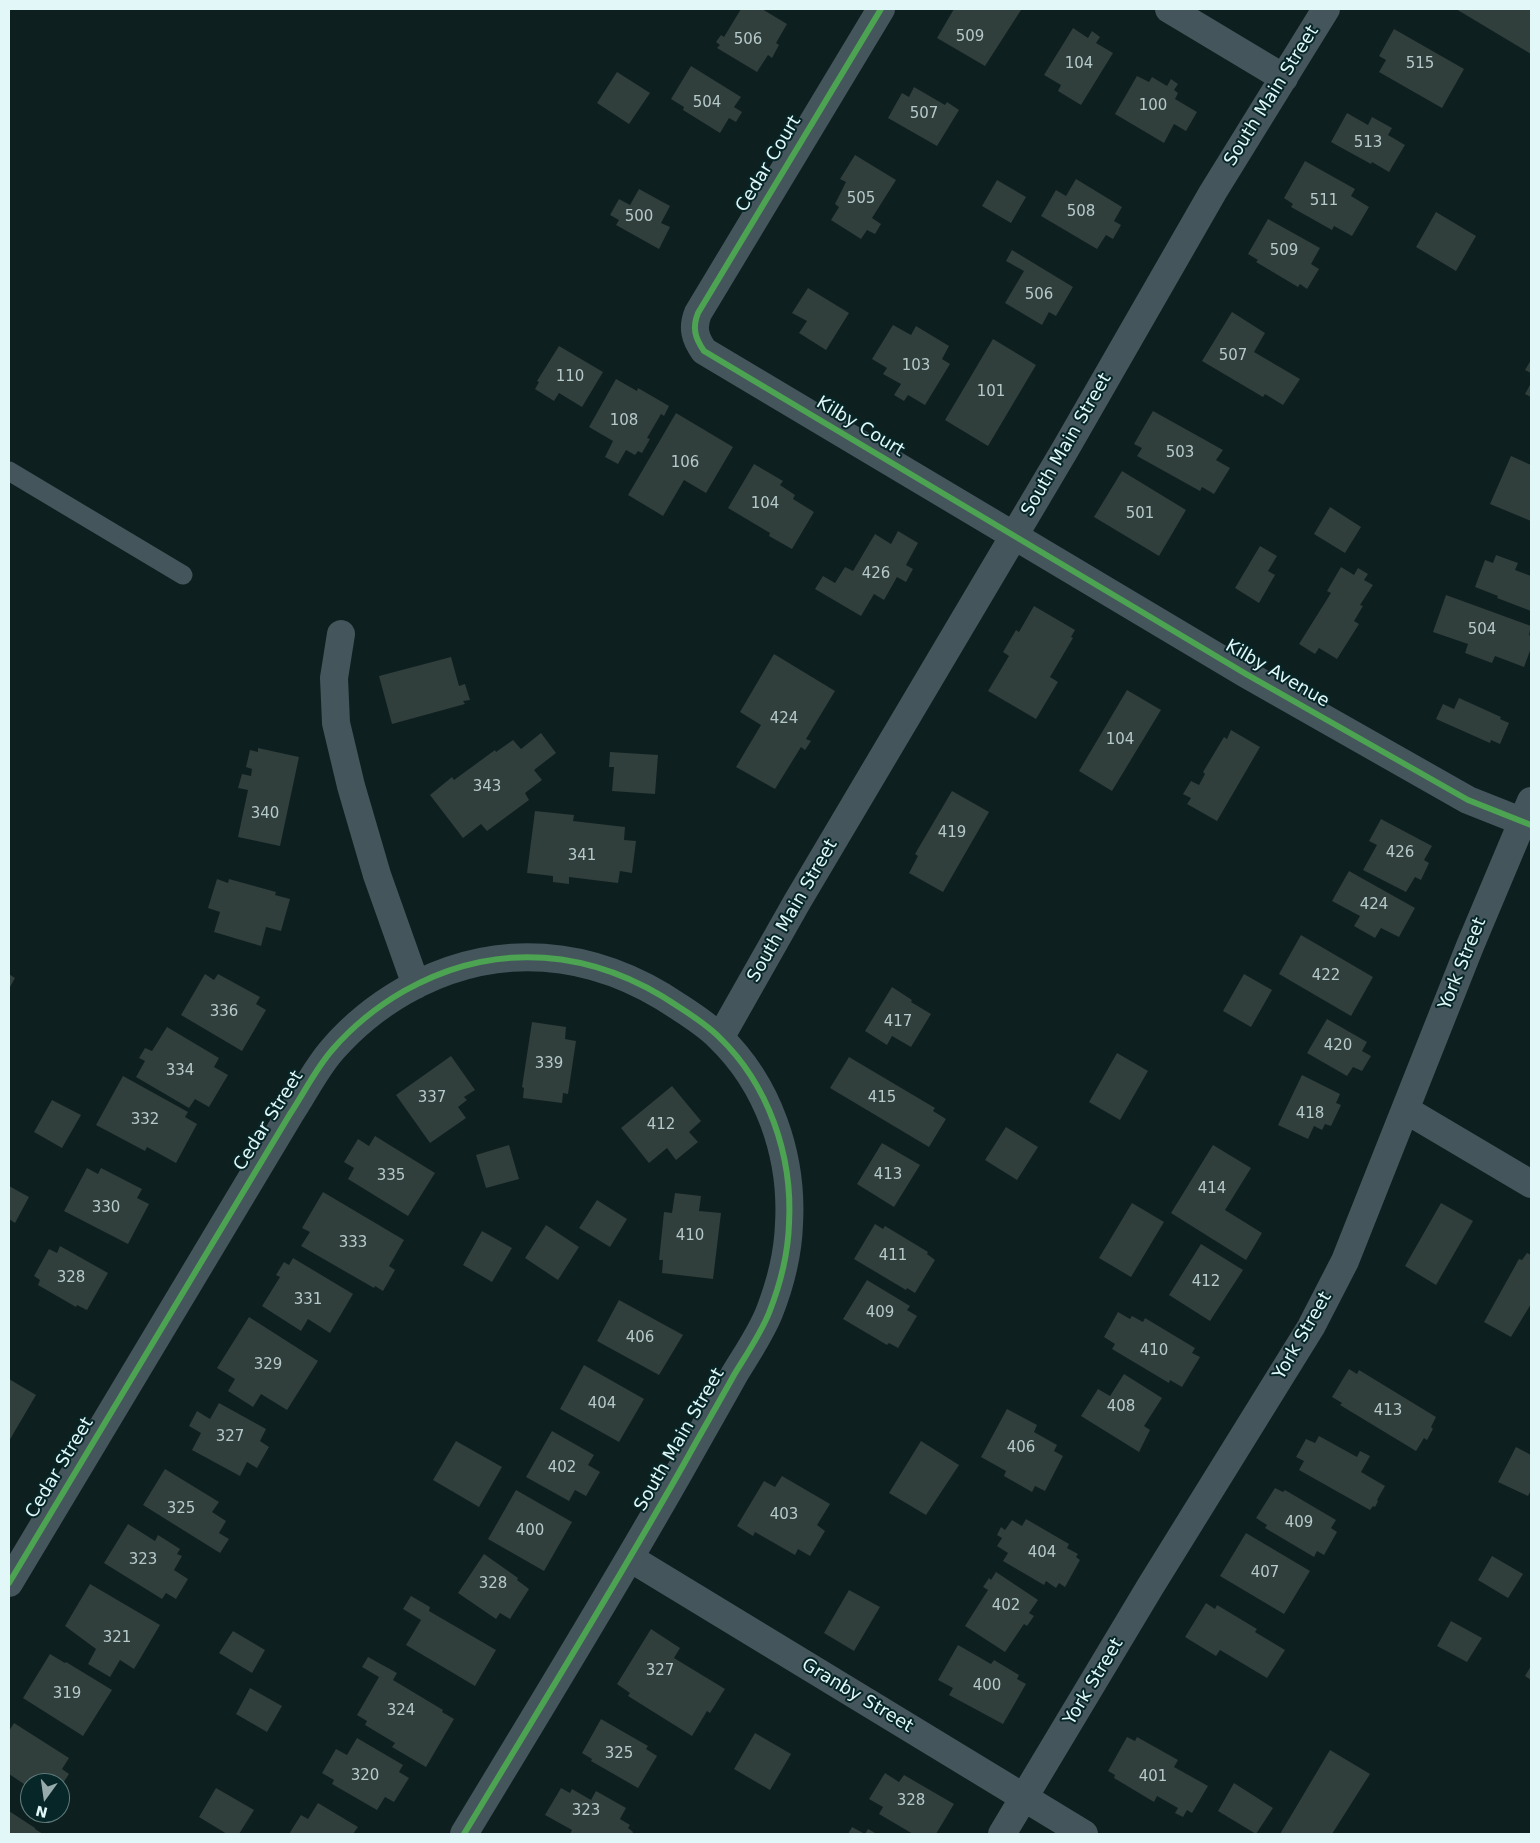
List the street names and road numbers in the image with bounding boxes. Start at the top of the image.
street label: South Main Street [1220,22,1324,170]
street label: Cedar Court [732,112,806,216]
street label: South Main Street [1017,370,1117,520]
street label: Kilby Court [812,392,908,462]
street label: Kilby Avenue [1221,636,1333,712]
street label: South Main Street [743,836,843,986]
street label: York Street [1435,915,1491,1013]
street label: Cedar Street [230,1067,308,1175]
street label: York Street [1269,1288,1337,1384]
street label: South Main Street [630,1365,730,1515]
street label: Cedar Street [21,1414,99,1522]
street label: York Street [1060,1634,1128,1730]
street label: Granby Street [797,1654,917,1738]

